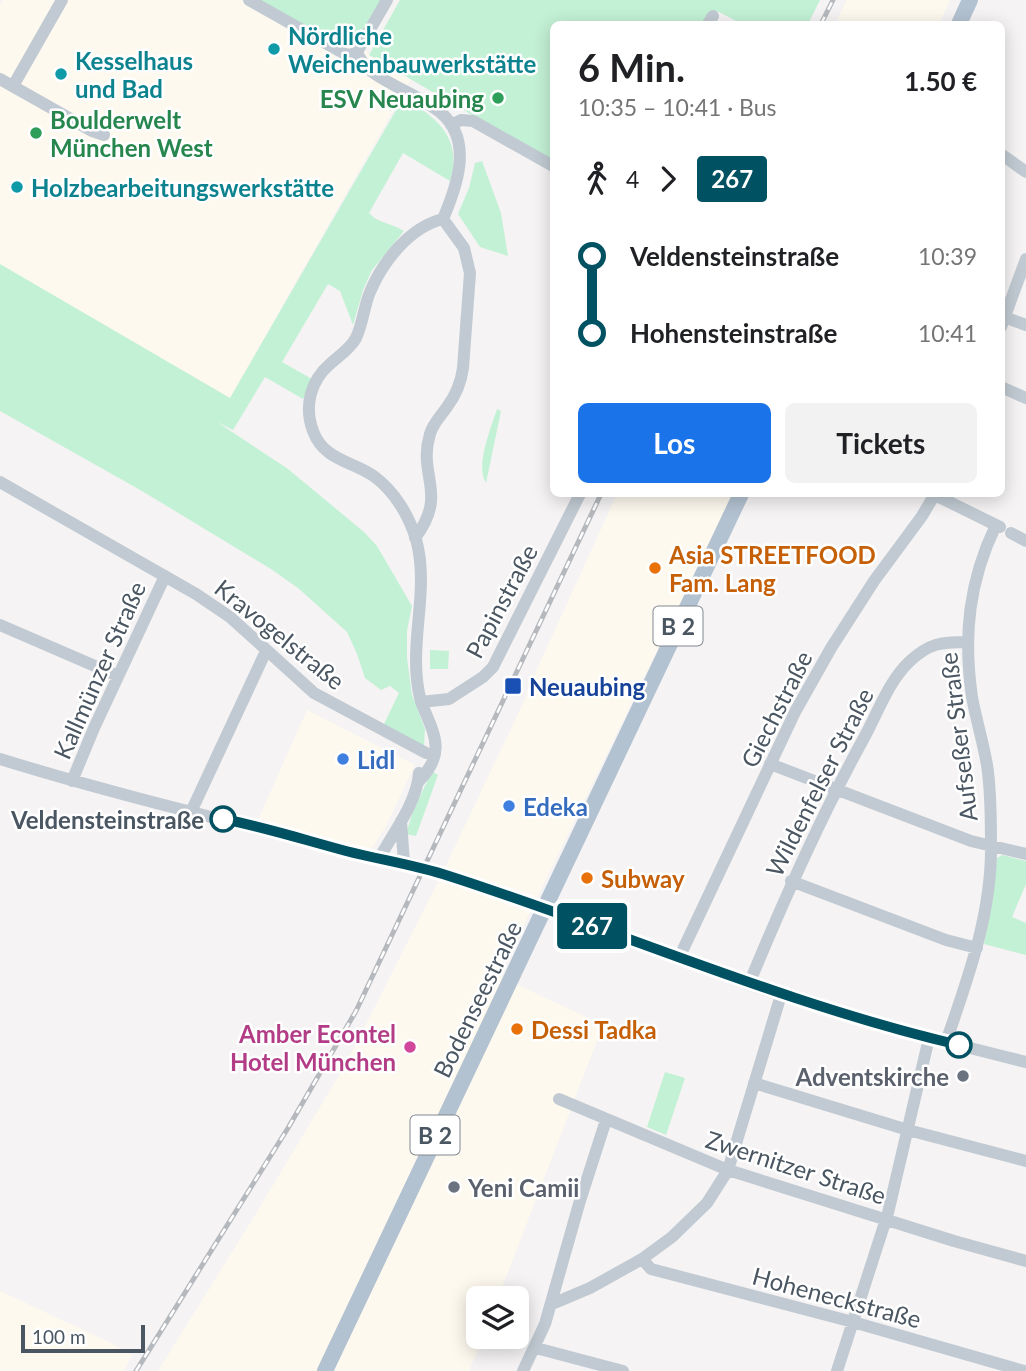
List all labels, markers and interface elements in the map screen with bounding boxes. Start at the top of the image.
place label: Nördliche Weichenbauwerkstätte [288,21,536,78]
marker: Nördliche Weichenbauwerkstätte [266,41,282,57]
text: 6 Min. [578,44,685,90]
place label: Kesselhaus und Bad [75,46,193,103]
text: 1.50 € [904,65,977,97]
marker: Kesselhaus und Bad [53,66,69,82]
place label: ESV Neuaubing [320,84,484,113]
marker: ESV Neuaubing [490,90,506,106]
text: 10:35 – 10:41 · Bus [578,93,777,121]
place label: Boulderwelt München West [50,105,213,162]
marker: Boulderwelt München West [28,125,44,141]
icon: walk [578,160,616,198]
icon: forward [649,160,687,198]
text: 267 [711,164,753,193]
text: 4 [626,165,639,193]
place label: Holzbearbeitungswerkstätte [31,173,334,202]
marker: Holzbearbeitungswerkstätte [9,179,25,195]
text: Veldensteinstraße [630,240,839,272]
text: 10:39 [918,242,977,270]
text: Hohensteinstraße [630,317,837,349]
text: 10:41 [918,319,977,347]
button: Los [578,403,771,483]
button: Tickets [785,403,977,483]
street label: Papinstraße [459,539,543,663]
place label: Asia STREETFOOD Fam. Lang [668,540,876,597]
marker: Asia STREETFOOD Fam. Lang [647,560,663,576]
street label: Kravogelstraße [209,573,351,695]
street label: Kallmünzer Straße [47,577,151,763]
road number: B 2 [654,606,702,646]
street label: Giechstraße [734,646,818,772]
street label: Aufseßer Straße [933,651,983,823]
place label: Neuaubing [529,672,645,701]
marker: Neuaubing [503,676,523,696]
street label: Wildenfelser Straße [759,683,879,881]
place label: Lidl [357,745,395,774]
marker: Lidl [335,751,351,767]
place label: Edeka [523,792,588,821]
marker: Edeka [501,798,517,814]
place label: Veldensteinstraße [10,805,204,834]
marker: Veldensteinstraße [210,806,236,832]
place label: Subway [601,864,685,893]
marker: Subway [579,870,595,886]
line badge: 267 [552,903,632,949]
text: 267 [571,911,613,940]
street label: Bodenseestraße [427,916,527,1082]
place label: Dessi Tadka [531,1015,657,1044]
place label: Amber Econtel Hotel München [230,1019,396,1076]
marker: Dessi Tadka [509,1021,525,1037]
unlabelled marker [946,1032,972,1058]
marker: Amber Econtel Hotel München [402,1039,418,1055]
place label: Adventskirche [795,1062,949,1091]
marker: Adventskirche [955,1068,971,1084]
road number: B 2 [410,1116,460,1154]
street label: Zwernitzer Straße [702,1124,890,1210]
place label: Yeni Camii [467,1173,579,1202]
marker: Yeni Camii [446,1179,462,1195]
street label: Hoheneckstraße [749,1261,925,1333]
map controls [466,1286,529,1349]
button: layers [466,1286,529,1349]
scale bar [21,1322,145,1354]
text: 100 m [32,1325,86,1348]

